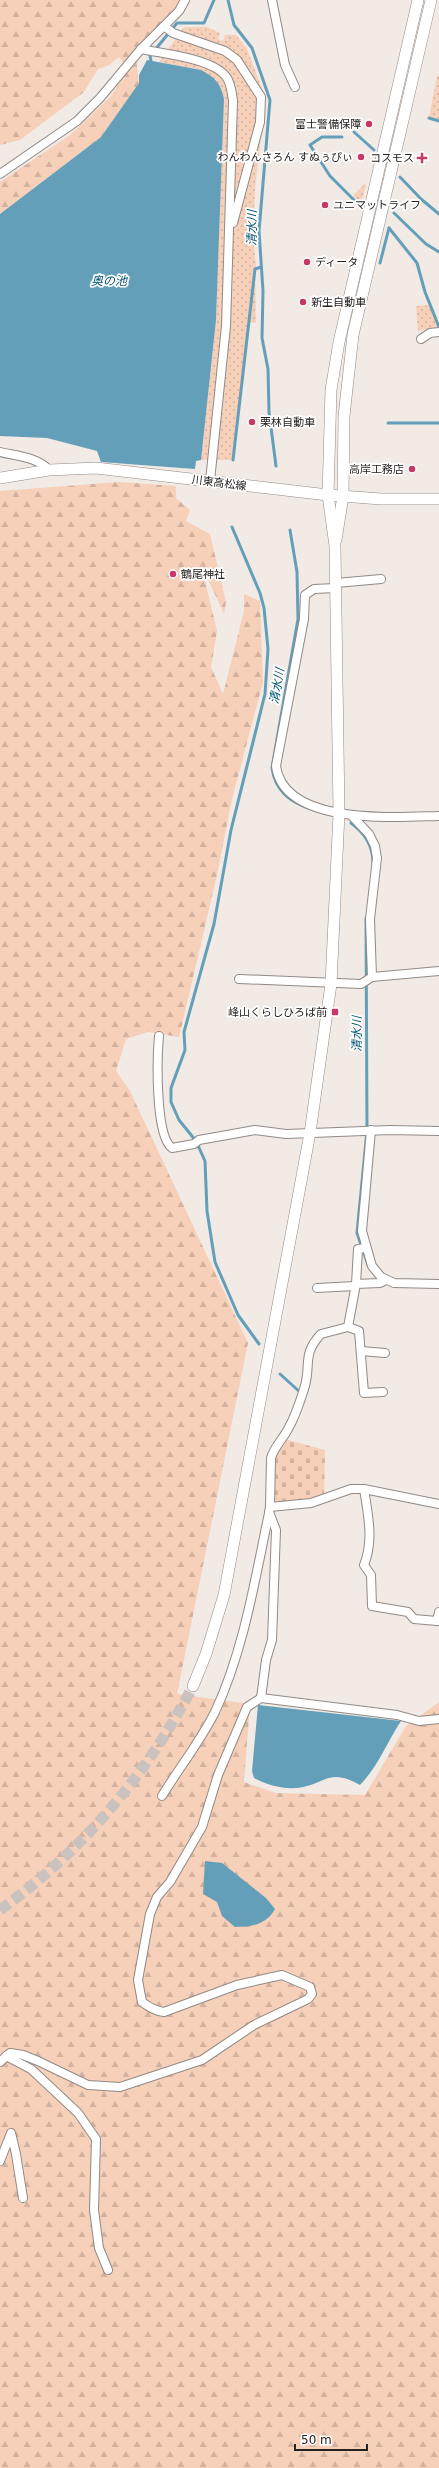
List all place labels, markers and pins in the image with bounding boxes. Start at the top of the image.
place label: 富士警備保障 [295,118,361,131]
marker: 富士警備保障 [364,119,374,129]
place label: わんわんさろん すぬぅぴぃ [218,151,353,164]
marker: わんわんさろん すぬぅぴぃ [356,152,366,162]
place label: コスモス [370,152,414,165]
marker: コスモス [417,153,427,163]
place label: ユニマットライフ [333,199,421,212]
marker: ユニマットライフ [320,200,330,210]
place label: ディータ [315,256,358,269]
marker: ディータ [302,257,312,267]
place label: 新生自動車 [311,296,366,309]
marker: 新生自動車 [298,297,308,307]
place label: 栗林自動車 [260,416,315,429]
marker: 栗林自動車 [247,417,257,427]
place label: 高岸工務店 [349,463,404,476]
marker: 高岸工務店 [407,464,417,474]
place label: 鶴尾神社 [181,568,225,581]
marker: 鶴尾神社 [168,569,178,579]
place label: 峰山くらしひろば前 [228,1006,327,1019]
marker: 峰山くらしひろば前 [330,1007,340,1017]

